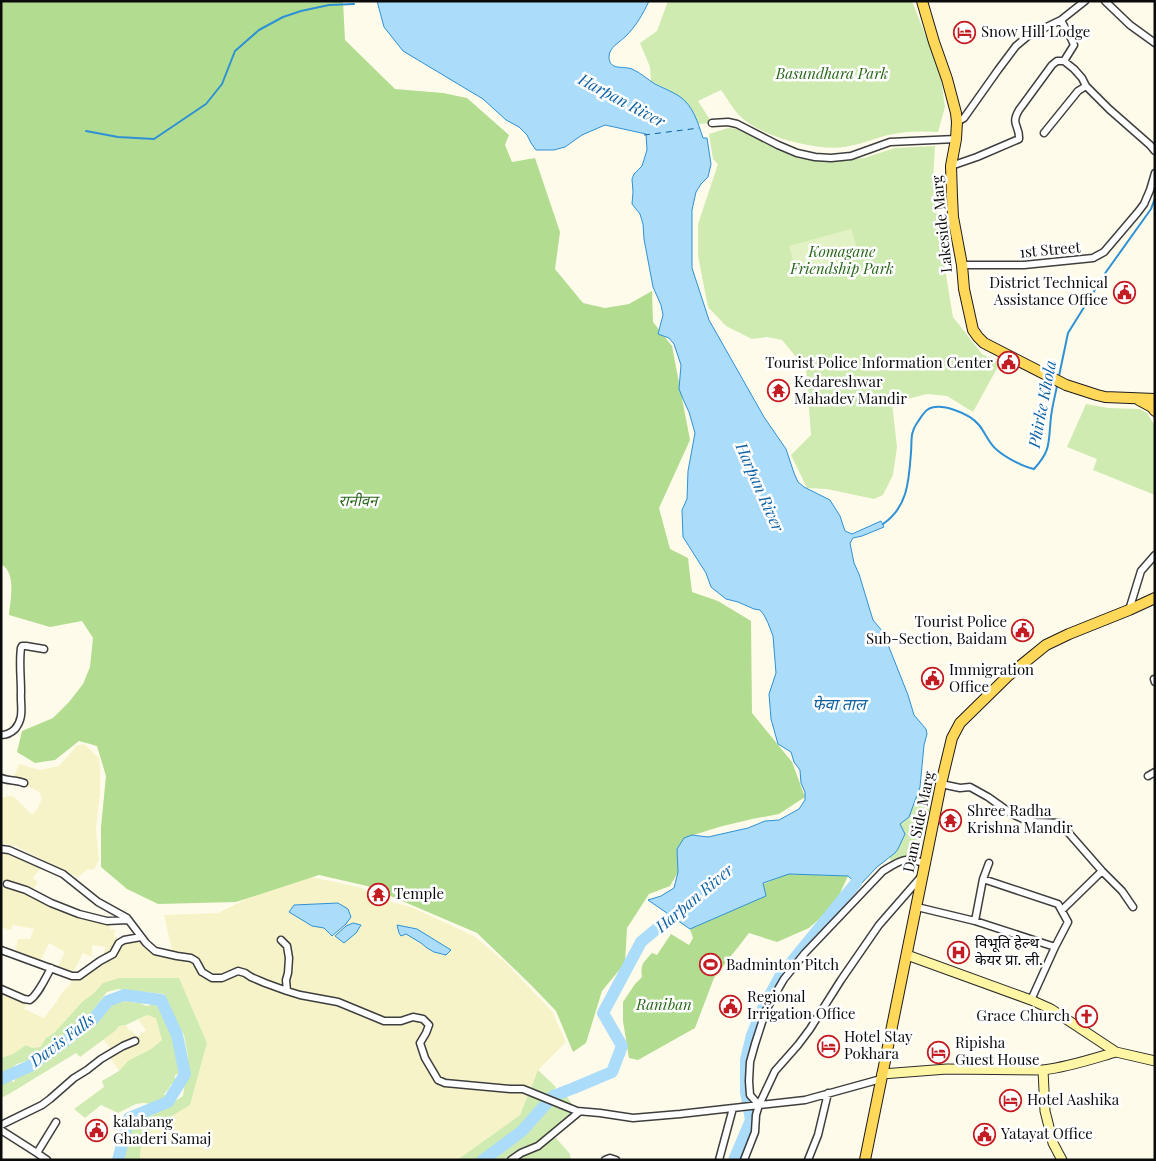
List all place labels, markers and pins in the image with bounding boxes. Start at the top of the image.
hotel icon: Snow Hill Lodge [953,20,977,44]
place label: Snow Hill Lodge [981,21,1090,41]
place label: District Technical Assistance Office [989,272,1108,309]
public building icon: District Technical Assistance Office [1112,280,1136,304]
public building icon: Tourist Police Information Center [997,351,1021,375]
place label: Tourist Police Information Center [765,352,993,372]
place label: Kedareshwar Mahadev Mandir [794,371,907,408]
temple icon: Kedareshwar Mahadev Mandir [766,379,790,403]
place label: Tourist Police Sub-Section, Baidam [866,611,1008,648]
public building icon: Tourist Police Sub-Section, Baidam [1011,619,1035,643]
place label: Immigration Office [949,659,1034,696]
public building icon: Immigration Office [921,667,945,691]
place label: Shree Radha Krishna Mandir [967,800,1073,837]
temple icon: Shree Radha Krishna Mandir [939,808,963,832]
temple icon: Temple [366,882,390,906]
place label: Temple [394,883,444,903]
place label: विभूति हेल्थ केयर प्रा. ली. [975,932,1043,969]
hospital icon: विभूति हेल्थ केयर प्रा. ली. [947,940,971,964]
sports icon: Badminton Pitch [698,953,722,977]
place label: Badminton Pitch [726,954,839,974]
place label: Regional Irrigation Office [747,986,856,1023]
public building icon: Regional Irrigation Office [719,994,743,1018]
church icon: Grace Church [1074,1004,1098,1028]
place label: Grace Church [976,1005,1070,1025]
place label: Hotel Stay Pokhara [844,1026,913,1063]
place label: Ripisha Guest House [955,1032,1040,1069]
hotel icon: Hotel Stay Pokhara [816,1034,840,1058]
hotel icon: Ripisha Guest House [927,1040,951,1064]
hotel icon: Hotel Aashika [999,1088,1023,1112]
place label: Hotel Aashika [1027,1089,1120,1109]
place label: kalabang Ghaderi Samaj [113,1111,211,1148]
public building icon: kalabang Ghaderi Samaj [85,1119,109,1143]
public building icon: Yatayat Office [973,1122,997,1146]
place label: Yatayat Office [1000,1123,1093,1143]

